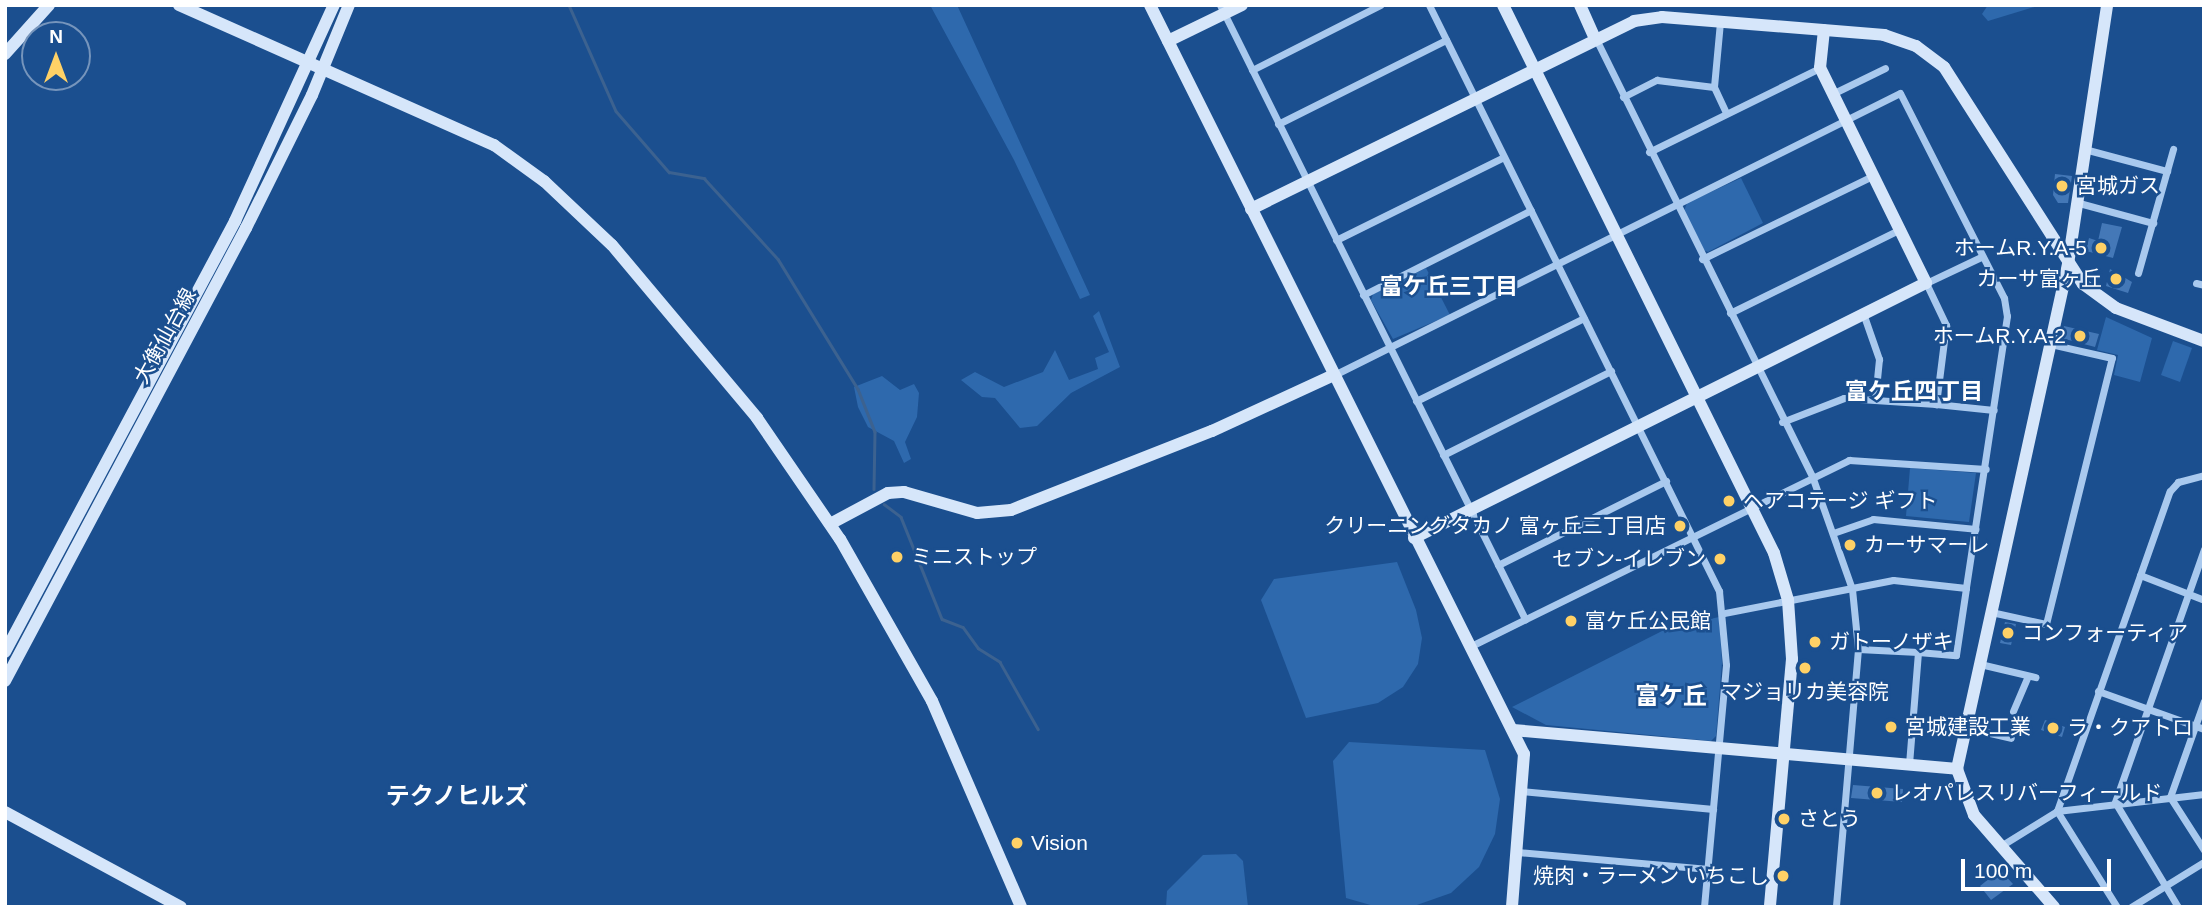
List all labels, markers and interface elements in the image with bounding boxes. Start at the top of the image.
north arrow [21,21,91,91]
text: N [49,26,63,47]
place label: 宮城ガス [2076,173,2160,199]
marker: 宮城ガス [2054,178,2070,194]
place label: ホームR.Y.A-5 [1953,235,2087,261]
marker: ホームR.Y.A-5 [2093,240,2109,256]
place label: カーサ富ヶ丘 [1976,266,2102,292]
marker: カーサ富ヶ丘 [2108,271,2124,287]
district label: 富ケ丘三丁目 [1380,272,1518,300]
street label: 大衡仙台線 [129,284,201,388]
place label: ホームR.Y.A-2 [1932,323,2066,349]
marker: ホームR.Y.A-2 [2072,328,2088,344]
district label: 富ケ丘四丁目 [1845,377,1983,405]
place label: ヘアコテージ ギフト [1743,488,1938,514]
marker: ヘアコテージ ギフト [1721,493,1737,509]
place label: クリーニングタカノ 富ヶ丘三丁目店 [1324,513,1666,539]
marker: クリーニングタカノ 富ヶ丘三丁目店 [1672,518,1688,534]
place label: カーサマーレ [1864,532,1990,558]
marker: カーサマーレ [1842,537,1858,553]
place label: ミニストップ [911,544,1037,570]
place label: セブン-イレブン [1552,546,1706,572]
marker: ミニストップ [889,549,905,565]
marker: セブン-イレブン [1712,551,1728,567]
place label: 富ケ丘公民館 [1585,608,1711,634]
marker: 富ケ丘公民館 [1563,613,1579,629]
place label: コンフォーティア [2022,620,2190,646]
marker: コンフォーティア [2000,625,2016,641]
place label: ガトーノザキ [1829,629,1955,655]
marker: ガトーノザキ [1807,634,1823,650]
marker: マジョリカ美容院 [1797,660,1813,676]
place label: マジョリカ美容院 [1721,679,1889,705]
district label: 富ケ丘 [1635,682,1707,710]
place label: 宮城建設工業 [1905,714,2031,740]
place label: ラ・クアトロ [2067,715,2193,741]
marker: 宮城建設工業 [1883,719,1899,735]
marker: ラ・クアトロ [2045,720,2061,736]
place label: レオパレスリバーフィールド [1891,780,2164,806]
district label: テクノヒルズ [385,782,529,810]
marker: レオパレスリバーフィールド [1869,785,1885,801]
place label: さとう [1798,806,1861,832]
marker: さとう [1776,811,1792,827]
place label: Vision [1031,830,1088,856]
marker: Vision [1009,835,1025,851]
scale bar [1964,846,2114,890]
text: 100 m [1974,859,2032,882]
place label: 焼肉・ラーメン いちこし [1532,863,1769,889]
marker: 焼肉・ラーメン いちこし [1775,868,1791,884]

